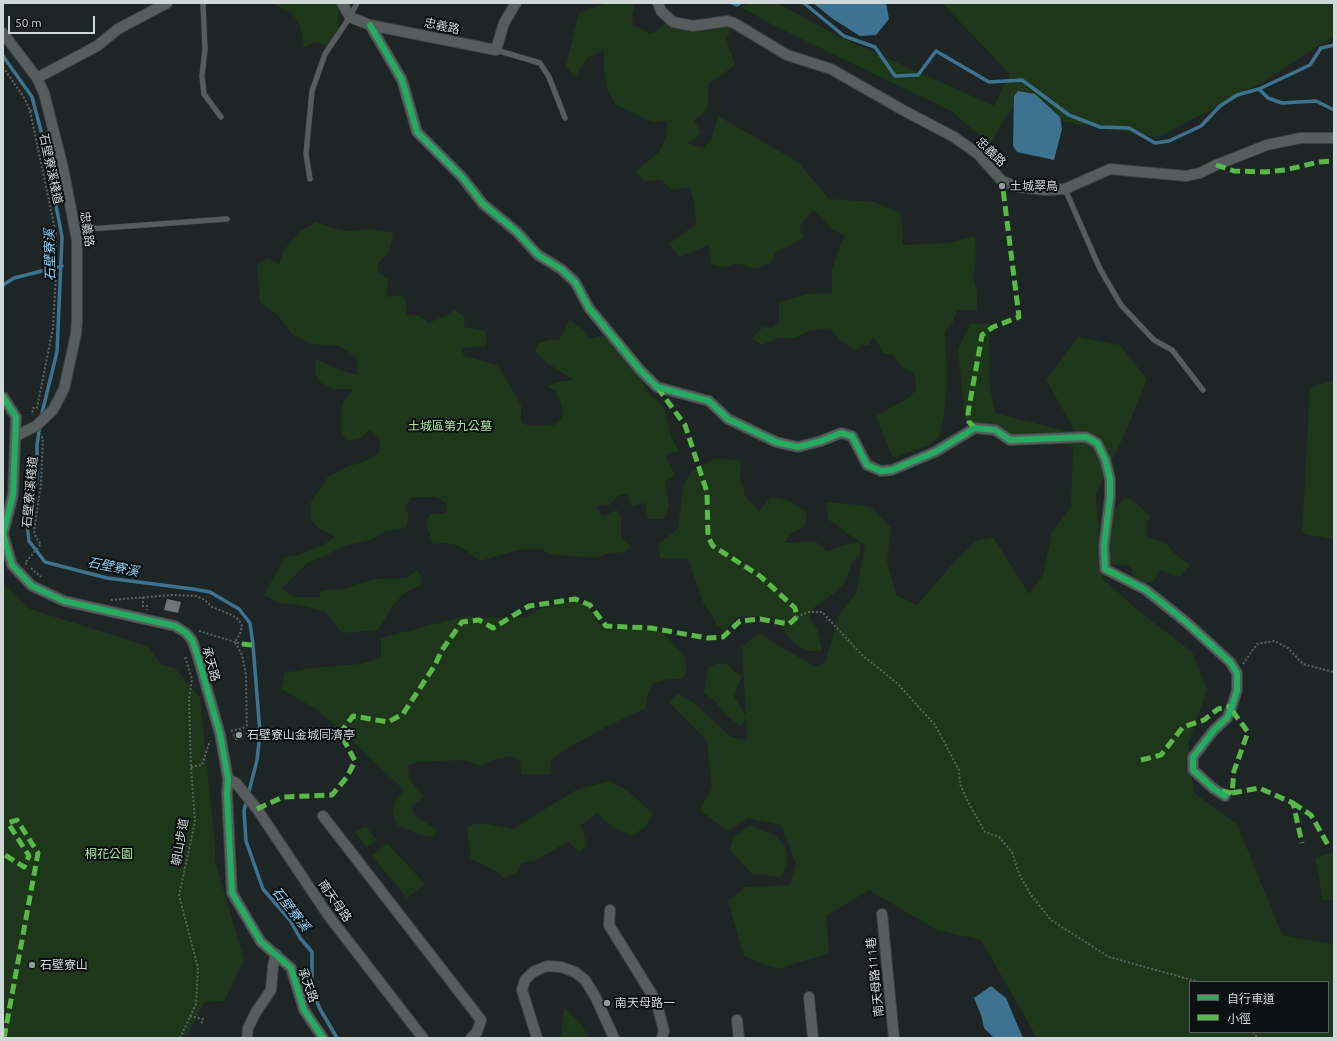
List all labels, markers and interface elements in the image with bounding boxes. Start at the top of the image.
scale bar [10,8,97,34]
street label: 忠義路 [423,15,461,37]
text: 50 m [15,16,42,29]
street label: 石壁寮溪棧道 [36,132,66,206]
street label: 忠義路 [973,134,1009,170]
place label: 土城翠鳥 [1010,179,1058,193]
marker: 土城翠鳥 [997,181,1007,191]
street label: 忠義路 [77,210,97,248]
water label: 石壁寮溪 [42,229,58,281]
park label: 土城區第九公墓 [408,419,492,433]
street label: 石壁寮溪棧道 [20,456,40,528]
water label: 石壁寮溪 [86,554,140,580]
street label: 承天路 [199,645,223,683]
place label: 石壁寮山金城同濟亭 [247,728,355,742]
marker: 石壁寮山金城同濟亭 [234,730,244,740]
street label: 朝山步道 [169,817,191,867]
park label: 桐花公園 [85,847,133,861]
street label: 南天母路 [315,877,355,925]
water label: 石壁寮溪 [269,884,313,934]
street label: 南天母路111巷 [864,936,886,1018]
place label: 石壁寮山 [40,958,88,972]
marker: 石壁寮山 [27,960,37,970]
street label: 承天路 [295,966,321,1004]
legend [1189,981,1329,1033]
text: 自行車道 [1227,992,1275,1005]
place label: 南天母路一 [615,996,675,1010]
marker: 南天母路一 [602,998,612,1008]
text: 小徑 [1227,1012,1251,1025]

